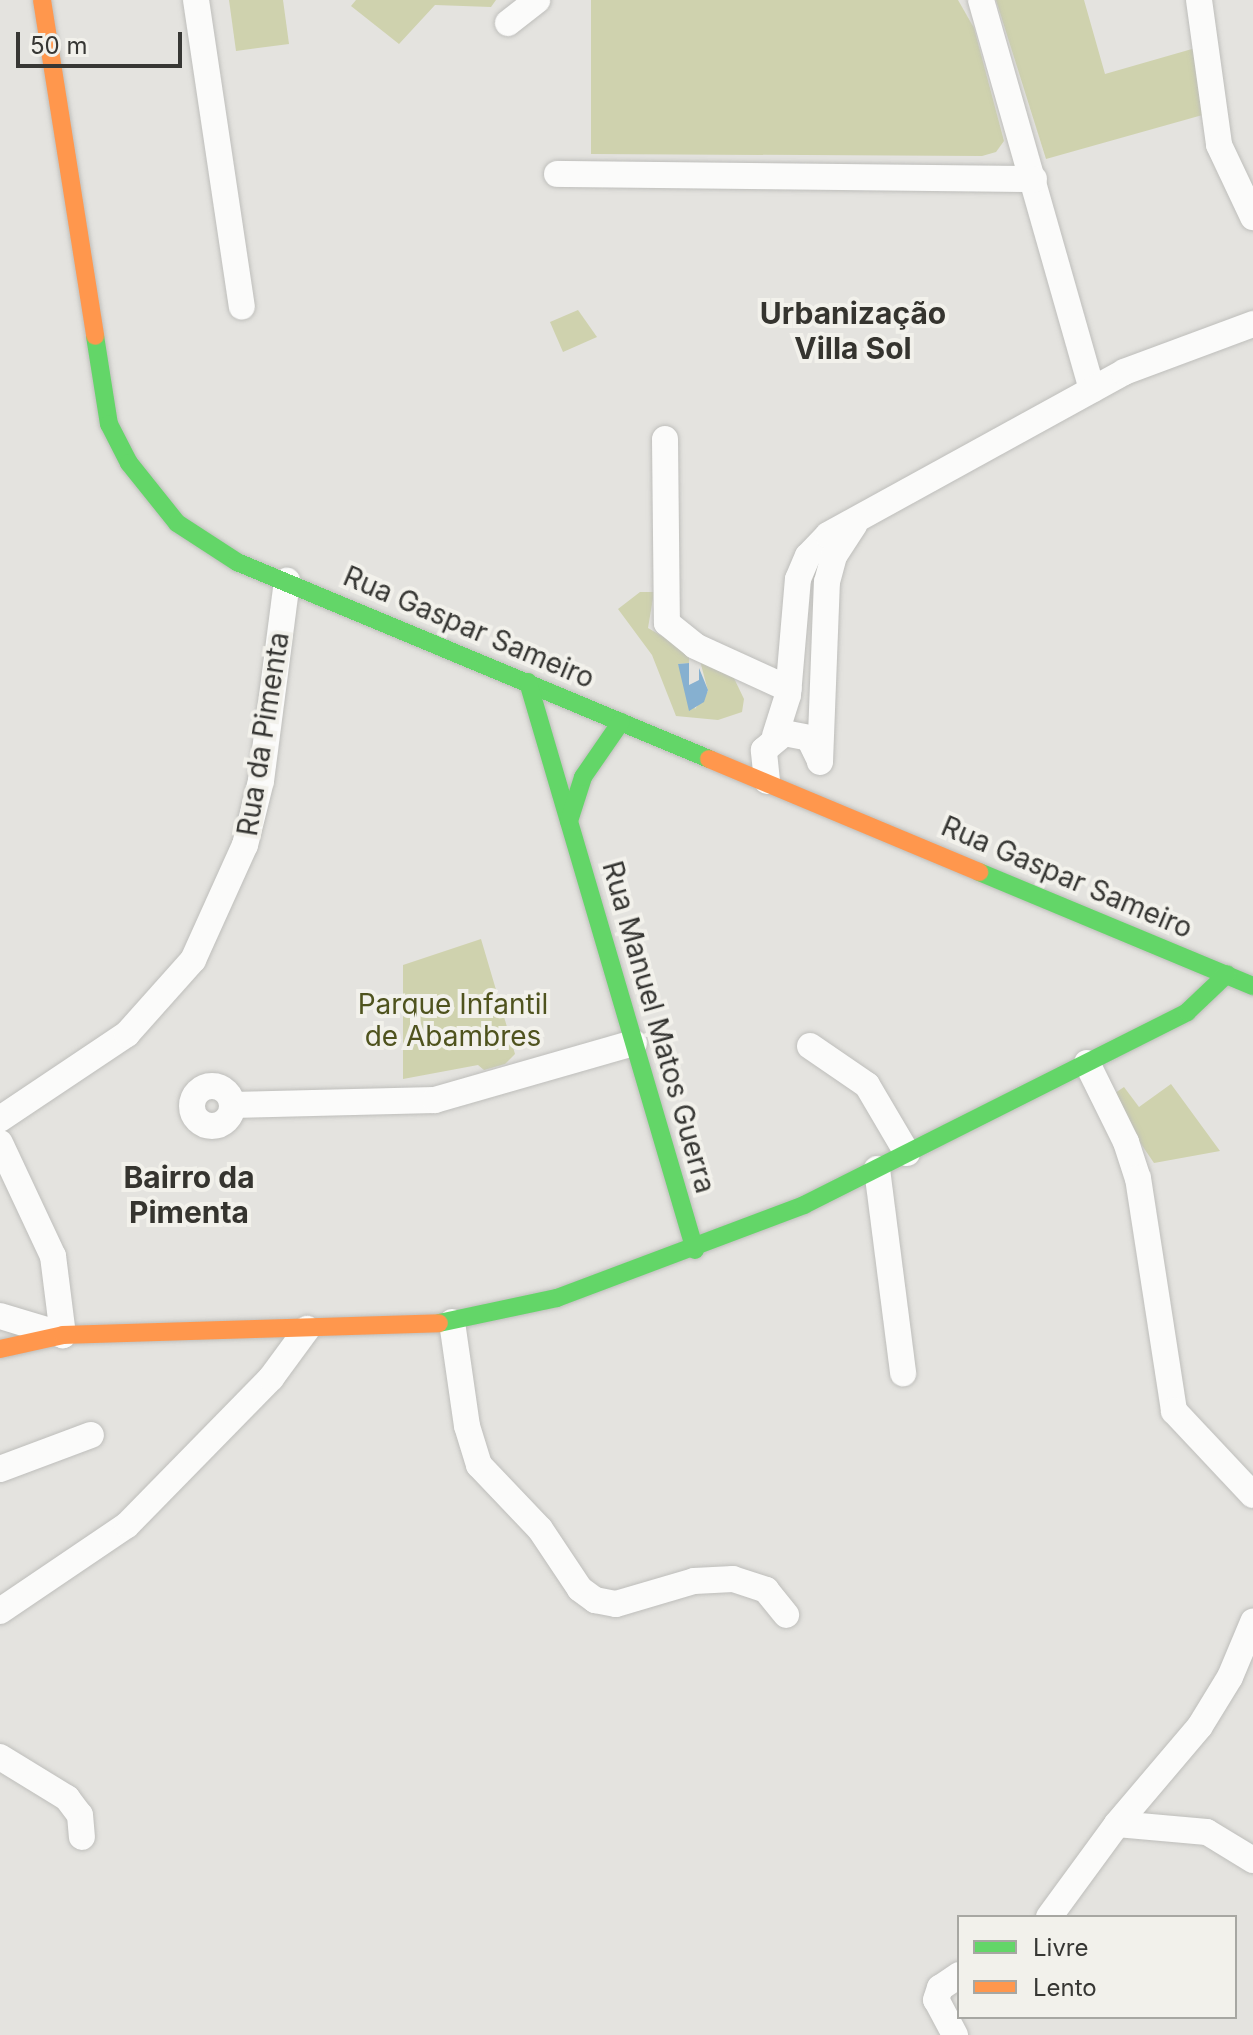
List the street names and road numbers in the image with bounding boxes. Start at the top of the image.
street label: Rua Gaspar Sameiro [338,559,600,695]
street label: Rua da Pimenta [230,630,296,838]
street label: Rua Gaspar Sameiro [936,809,1198,945]
street label: Rua Manuel Matos Guerra [595,857,723,1197]

